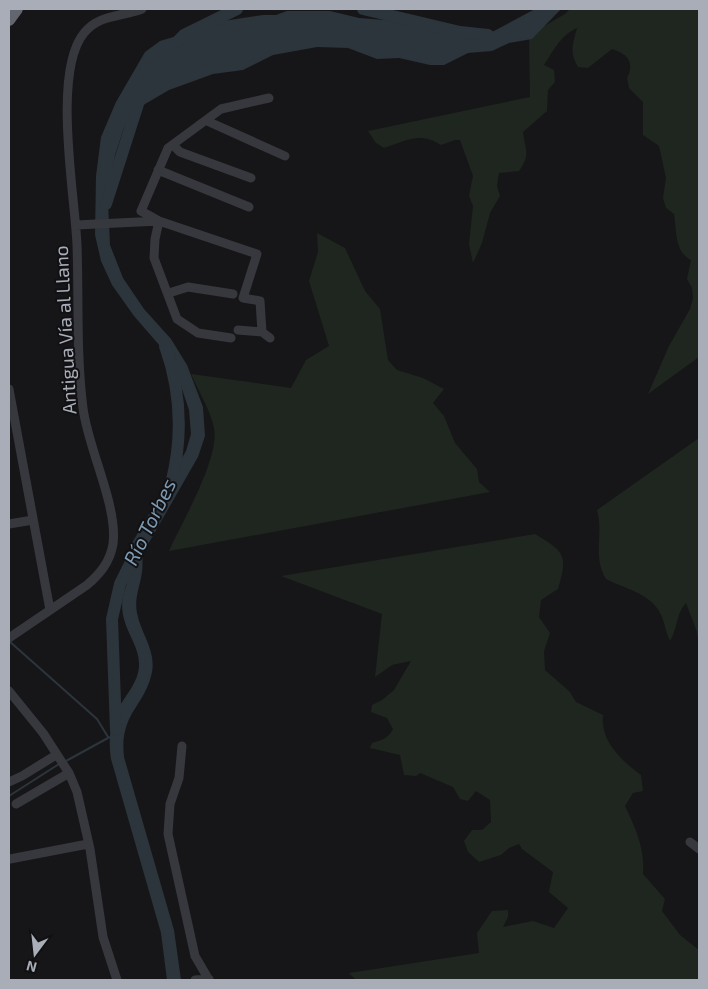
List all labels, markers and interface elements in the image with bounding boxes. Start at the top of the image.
street label: Antigua Vía al Llano [49,245,80,415]
water label: Río Torbes [118,474,180,569]
north arrow [10,929,60,979]
text: N [24,958,39,977]

